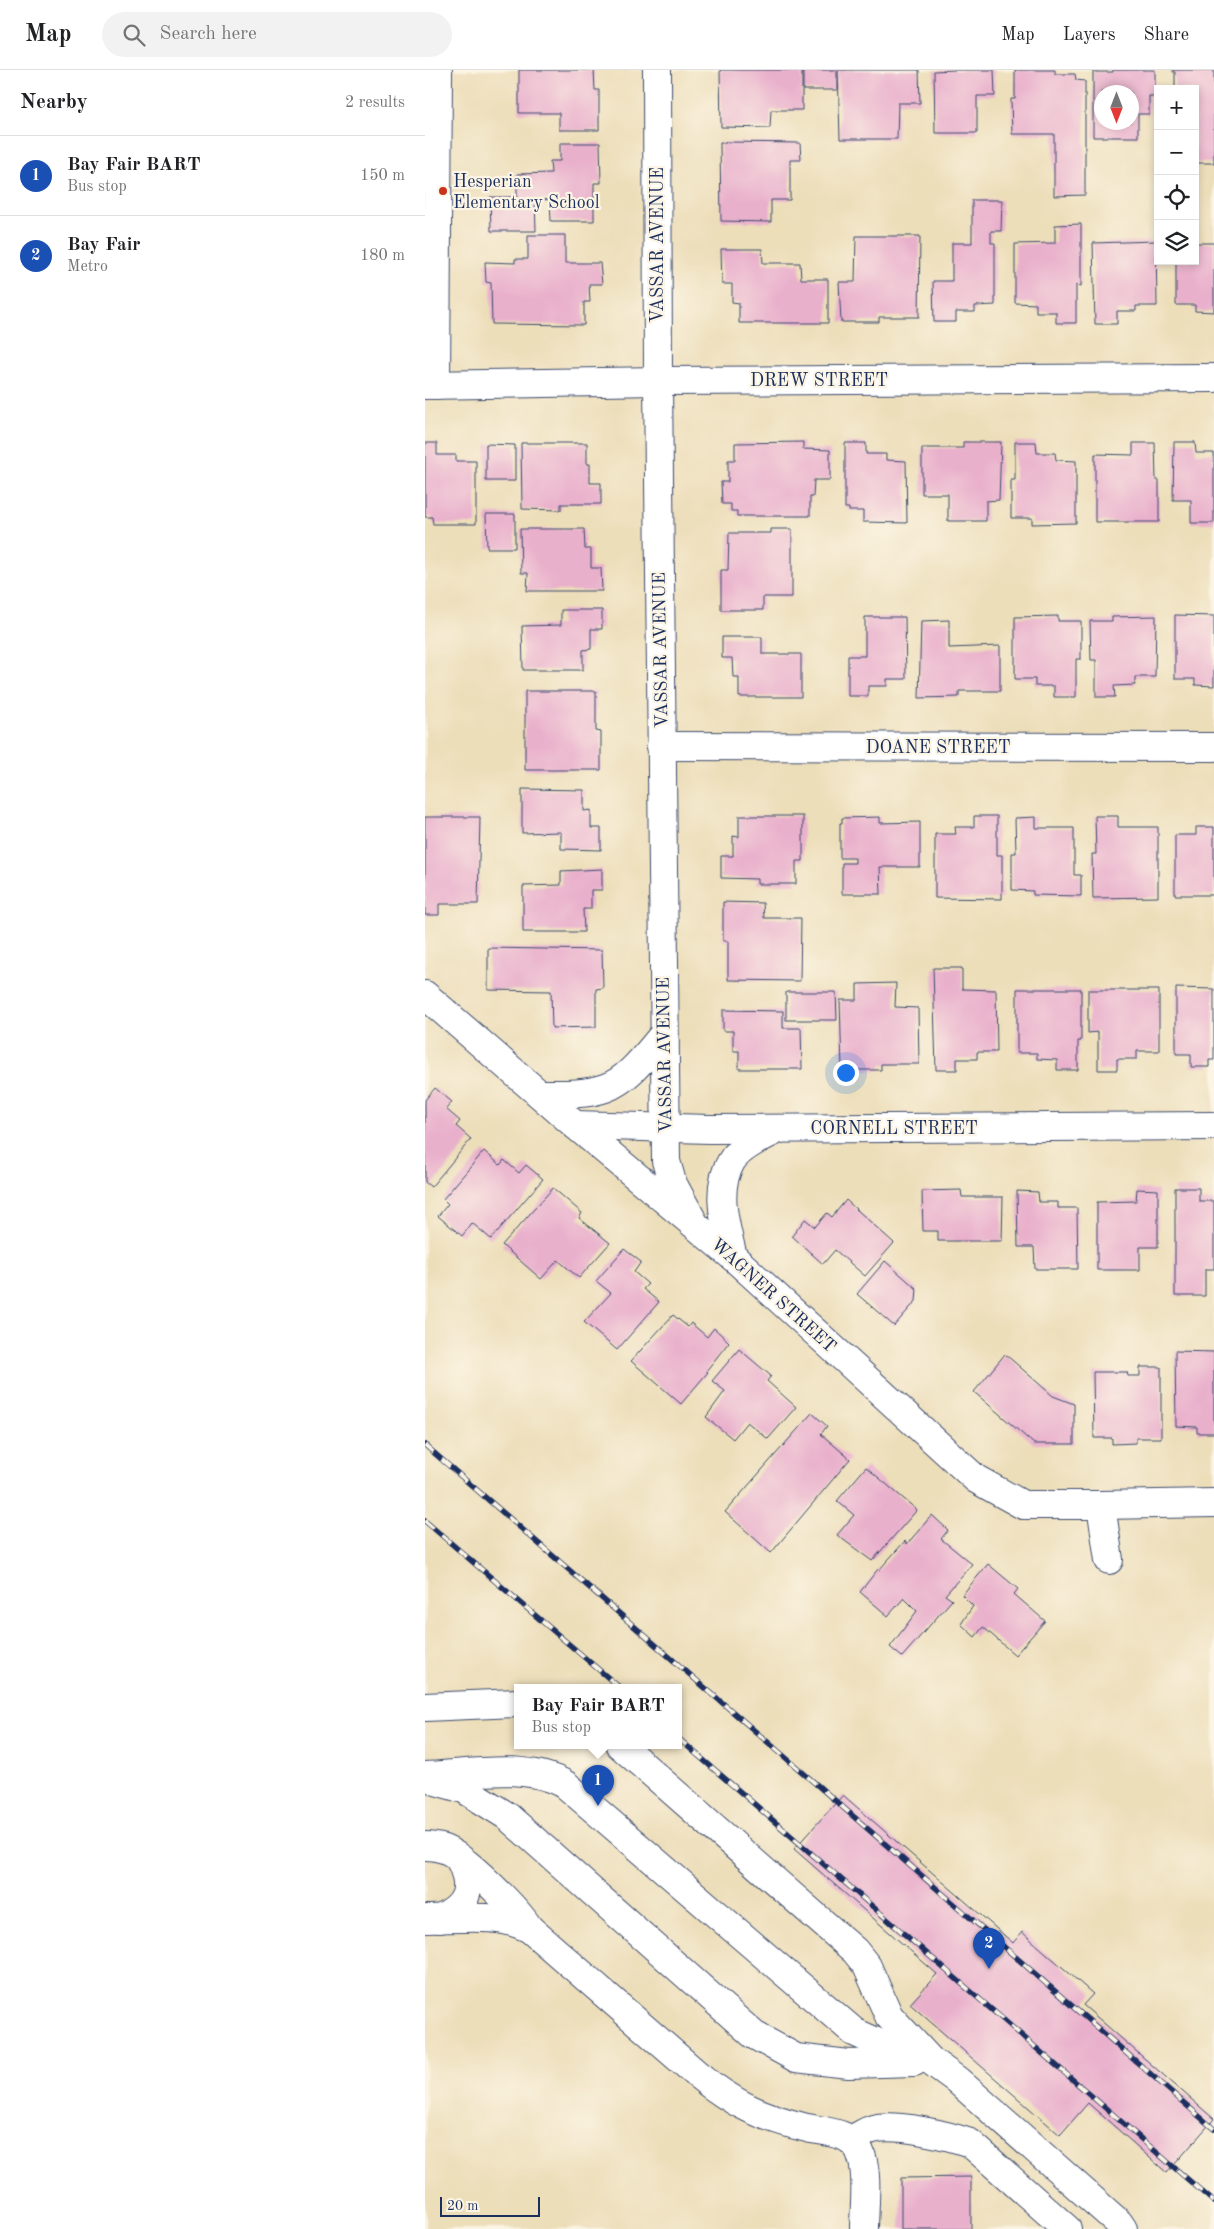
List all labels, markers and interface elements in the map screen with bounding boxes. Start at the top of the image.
search box [102,12,452,57]
icon: search [120,21,148,49]
text: Map [25,23,72,47]
text: Search here [160,25,257,44]
text: Map [1001,26,1035,44]
text: Layers [1063,26,1115,44]
text: Share [1143,26,1189,44]
north arrow [1094,85,1139,130]
map controls [1154,85,1199,265]
button: + [1154,85,1199,130]
text: Nearby [20,92,88,113]
text: 2 results [345,95,405,111]
button: − [1154,130,1199,175]
text: Bay Fair BART [67,156,201,175]
street label: VASSAR AVENUE [649,167,667,323]
text: 1 [31,168,41,184]
text: 150 m [360,168,405,184]
place label: Hesperian Elementary School [453,173,600,212]
button: locate [1154,175,1199,220]
text: Bus stop [67,179,127,195]
marker: Hesperian Elementary School [437,185,449,197]
button: layers [1154,220,1199,265]
text: Bay Fair [67,236,141,255]
text: 2 [31,248,41,264]
text: 180 m [360,248,405,264]
text: Metro [67,259,108,275]
street label: DREW STREET [750,372,888,390]
street label: VASSAR AVENUE [651,572,671,728]
street label: DOANE STREET [865,739,1011,757]
street label: VASSAR AVENUE [655,977,675,1133]
your location [833,1060,859,1086]
street label: CORNELL STREET [810,1120,978,1138]
street label: WAGNER STREET [707,1235,839,1356]
popup [514,1684,682,1749]
text: Bay Fair BART [531,1697,665,1716]
text: Bus stop [531,1720,591,1736]
pin: 1 [582,1765,614,1806]
pin: 2 [973,1928,1005,1969]
scale bar [440,2194,540,2217]
text: 20 m [447,2199,478,2213]

